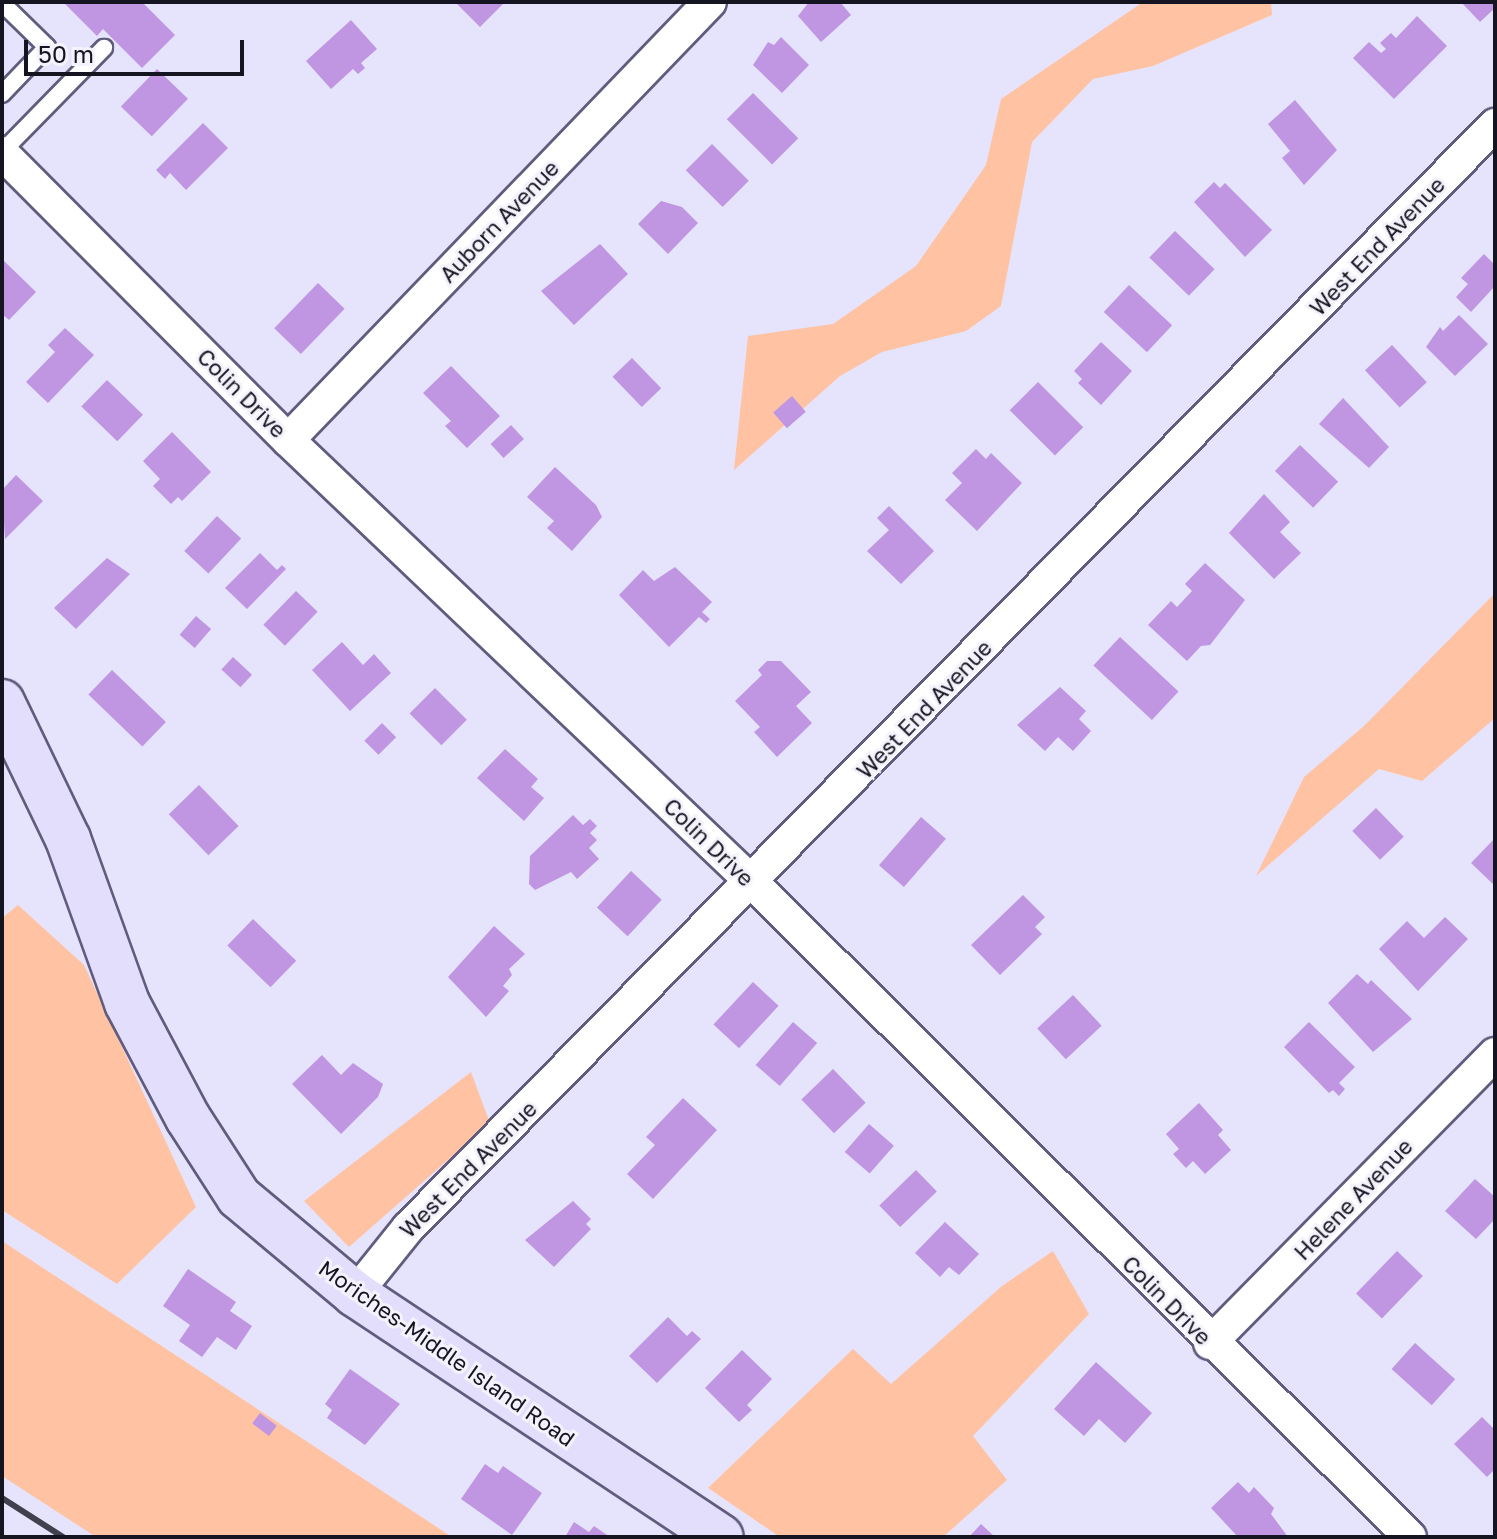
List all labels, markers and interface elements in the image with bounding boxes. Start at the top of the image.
scale bar [28,24,248,74]
text: 50 m [38,39,94,68]
street label: Auborn Avenue [434,154,564,288]
street label: West End Avenue [1304,171,1450,321]
street label: Colin Drive [192,343,292,443]
street label: West End Avenue [851,634,997,784]
street label: Colin Drive [659,793,759,891]
street label: West End Avenue [394,1095,542,1243]
street label: Helene Avenue [1288,1133,1418,1265]
street label: Colin Drive [1117,1250,1217,1350]
street label: Moriches-Middle Island Road [314,1254,580,1452]

